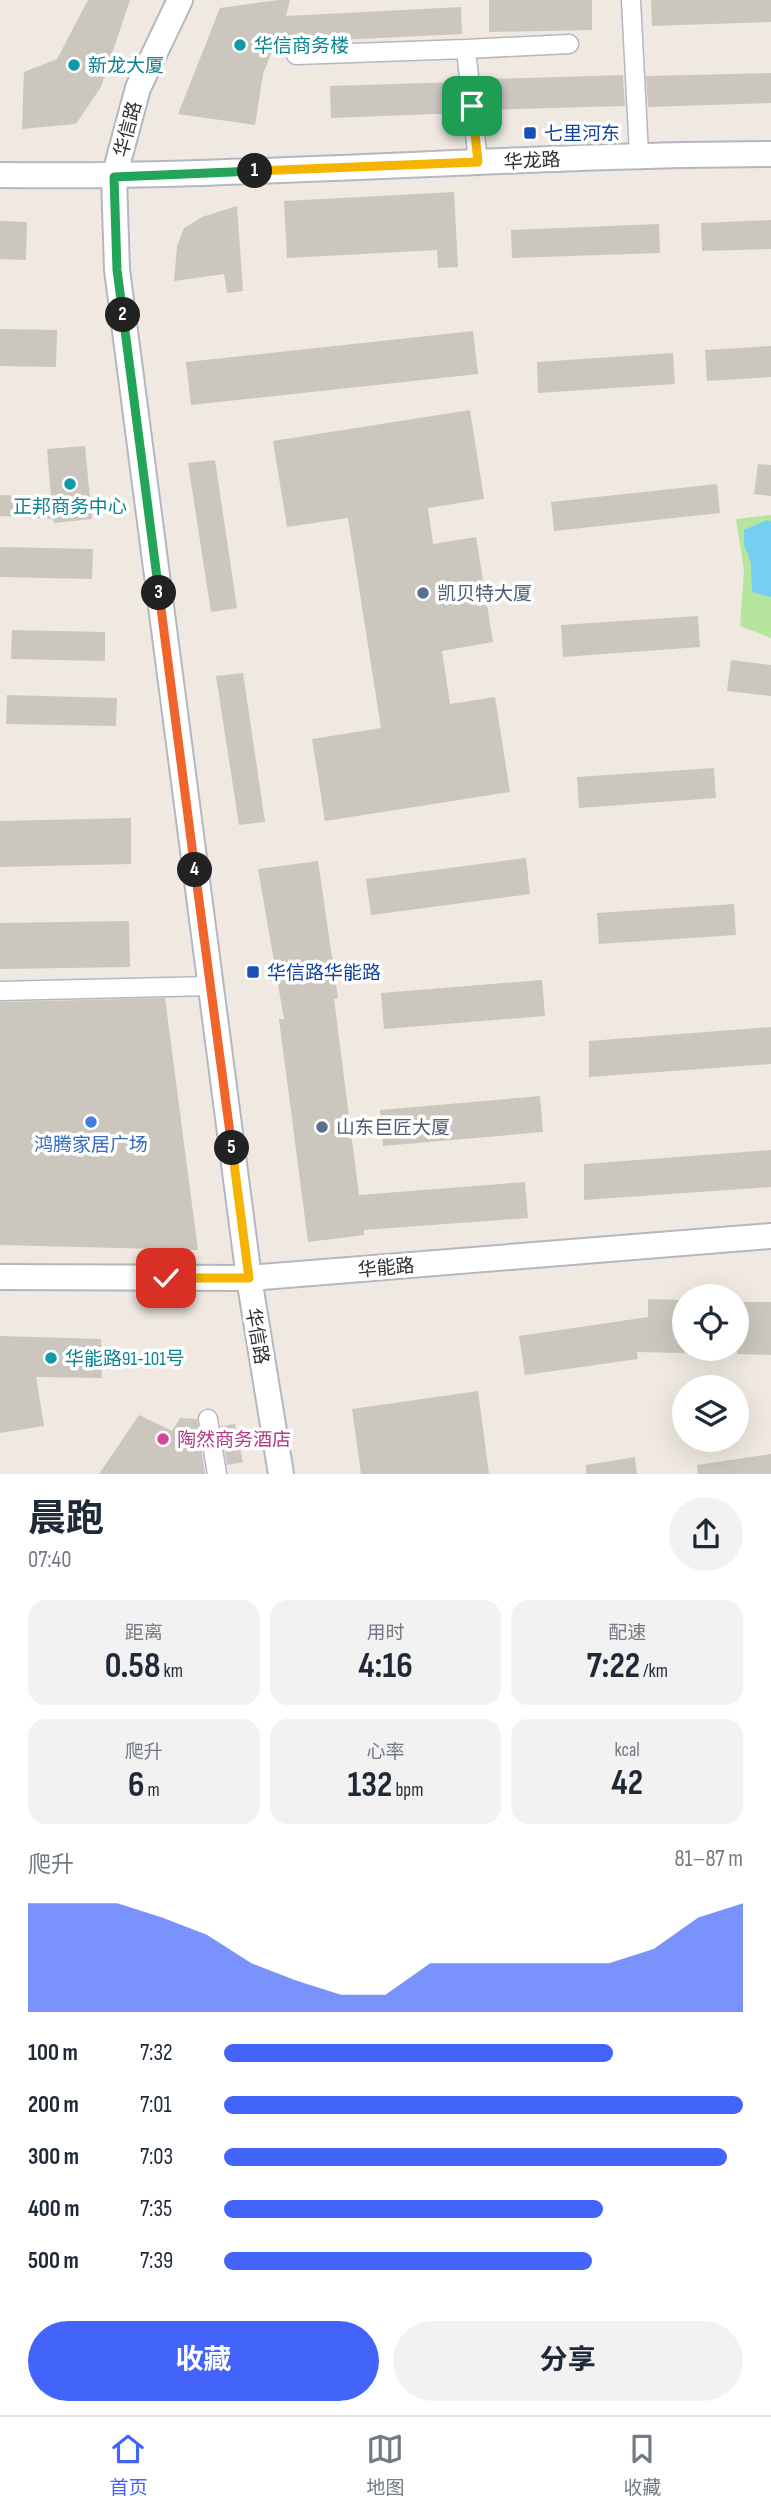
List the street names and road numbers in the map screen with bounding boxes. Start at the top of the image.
street label: 华信路 [110,99,147,160]
street label: 华龙路 [503,149,561,174]
street label: 华能路 [357,1255,416,1282]
street label: 华信路 [240,1306,273,1366]

